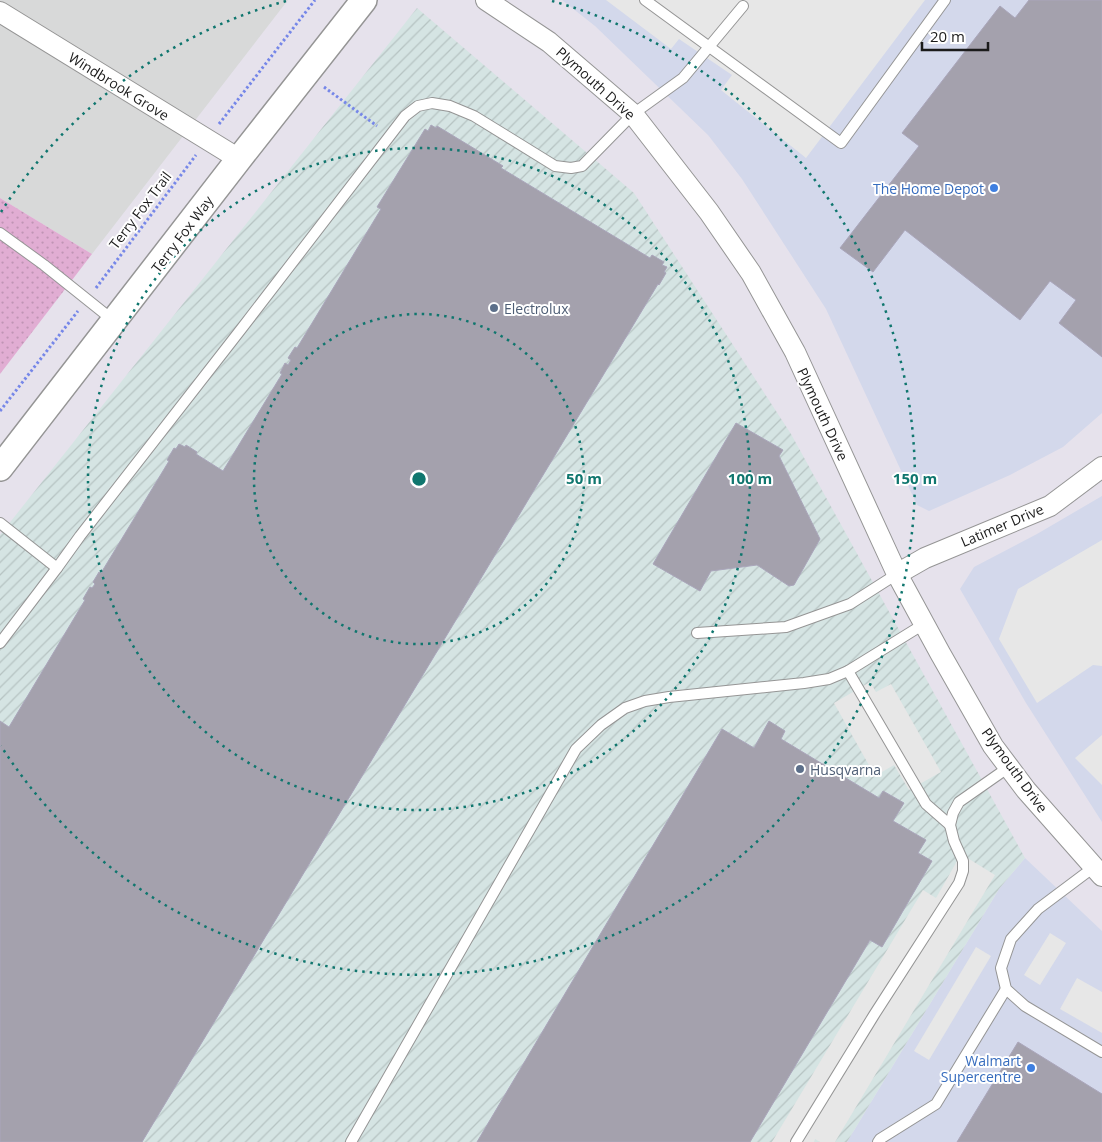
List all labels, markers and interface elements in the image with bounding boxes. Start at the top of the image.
scale bar [922,20,988,52]
text: 20 m [930,26,965,46]
street label: Plymouth Drive [552,42,640,124]
street label: Windbrook Grove [65,47,173,125]
street label: Terry Fox Trail [105,167,175,253]
place label: The Home Depot [873,179,984,198]
marker: The Home Depot [988,182,1000,194]
street label: Terry Fox Way [147,191,218,276]
place label: Electrolux [504,299,569,318]
marker: Electrolux [488,302,500,314]
street label: Plymouth Drive [793,364,853,464]
text: 50 m [566,468,602,488]
text: 100 m [728,468,772,488]
text: 150 m [893,468,937,488]
centre of rings [410,470,428,488]
street label: Latimer Drive [958,499,1046,551]
street label: Plymouth Drive [978,724,1052,816]
place label: Husqvarna [810,760,881,779]
marker: Husqvarna [794,763,806,775]
place label: Walmart Supercentre [941,1051,1021,1086]
marker: Walmart Supercentre [1025,1062,1037,1074]

